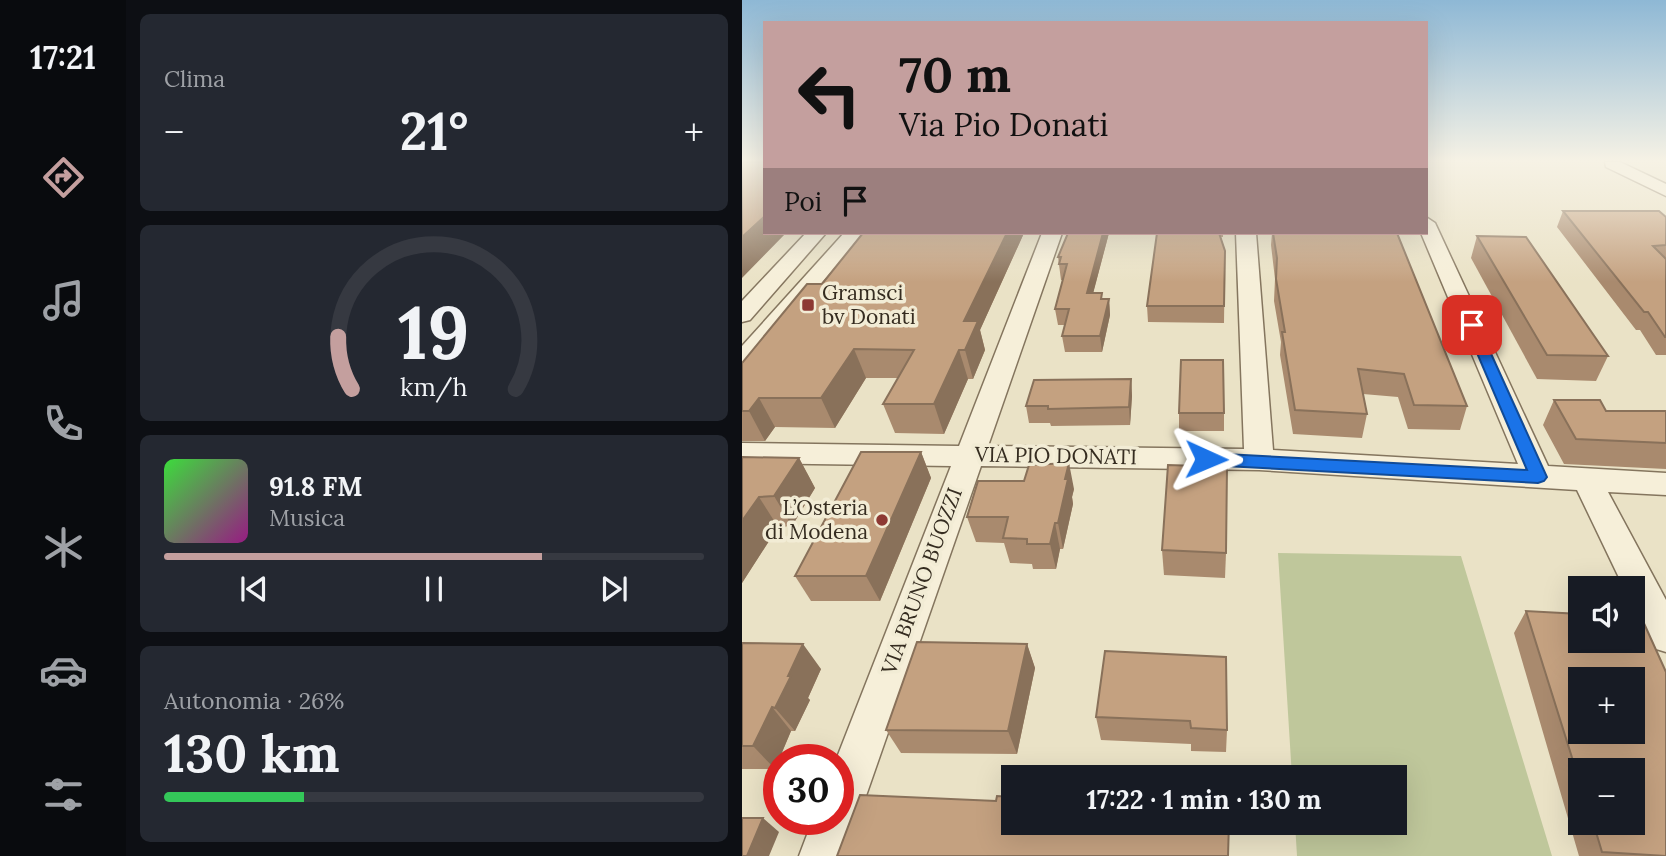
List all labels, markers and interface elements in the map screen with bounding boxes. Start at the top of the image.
text: 17:21 [30,37,96,78]
text: 70 m [899,43,1011,105]
icon: left [784,49,875,140]
text: Clima [164,64,225,93]
text: 21° [400,98,468,164]
text: Via Pio Donati [899,104,1109,145]
text: − [164,108,184,156]
text: + [684,108,704,156]
icon: directions [39,153,88,202]
icon: arrive [836,182,874,220]
text: Poi [784,185,822,218]
icon: music [39,276,88,325]
place label: Gramsci bv Donati [822,279,916,330]
text: 19 [398,286,470,379]
pin [1442,295,1502,355]
marker: Gramsci bv Donati [800,297,816,313]
icon: arrive [1453,306,1491,344]
text: km/h [400,371,468,403]
icon: phone [39,399,88,448]
position arrow [1169,422,1243,496]
street label: VIA PIO DONATI [974,441,1137,470]
text: 91.8 FM [269,470,362,503]
street label: VIA BRUNO BUOZZI [875,484,968,679]
place label: L’Osteria di Modena [765,494,868,545]
text: Musica [269,503,345,532]
marker: L’Osteria di Modena [874,512,890,528]
icon: climate [39,523,88,572]
icon: previous [235,570,273,608]
icon: pause [415,570,453,608]
icon: next [595,570,633,608]
map controls [1568,576,1645,835]
button: sound [1568,576,1645,653]
icon: car [39,646,88,695]
button: + [1568,667,1645,744]
text: Autonomia · 26% [164,686,344,715]
text: 130 km [164,720,340,786]
speed limit sign: 30 [763,744,854,835]
button: − [1568,758,1645,835]
icon: filters [39,770,88,819]
text: 17:22 · 1 min · 130 m [1087,783,1321,816]

